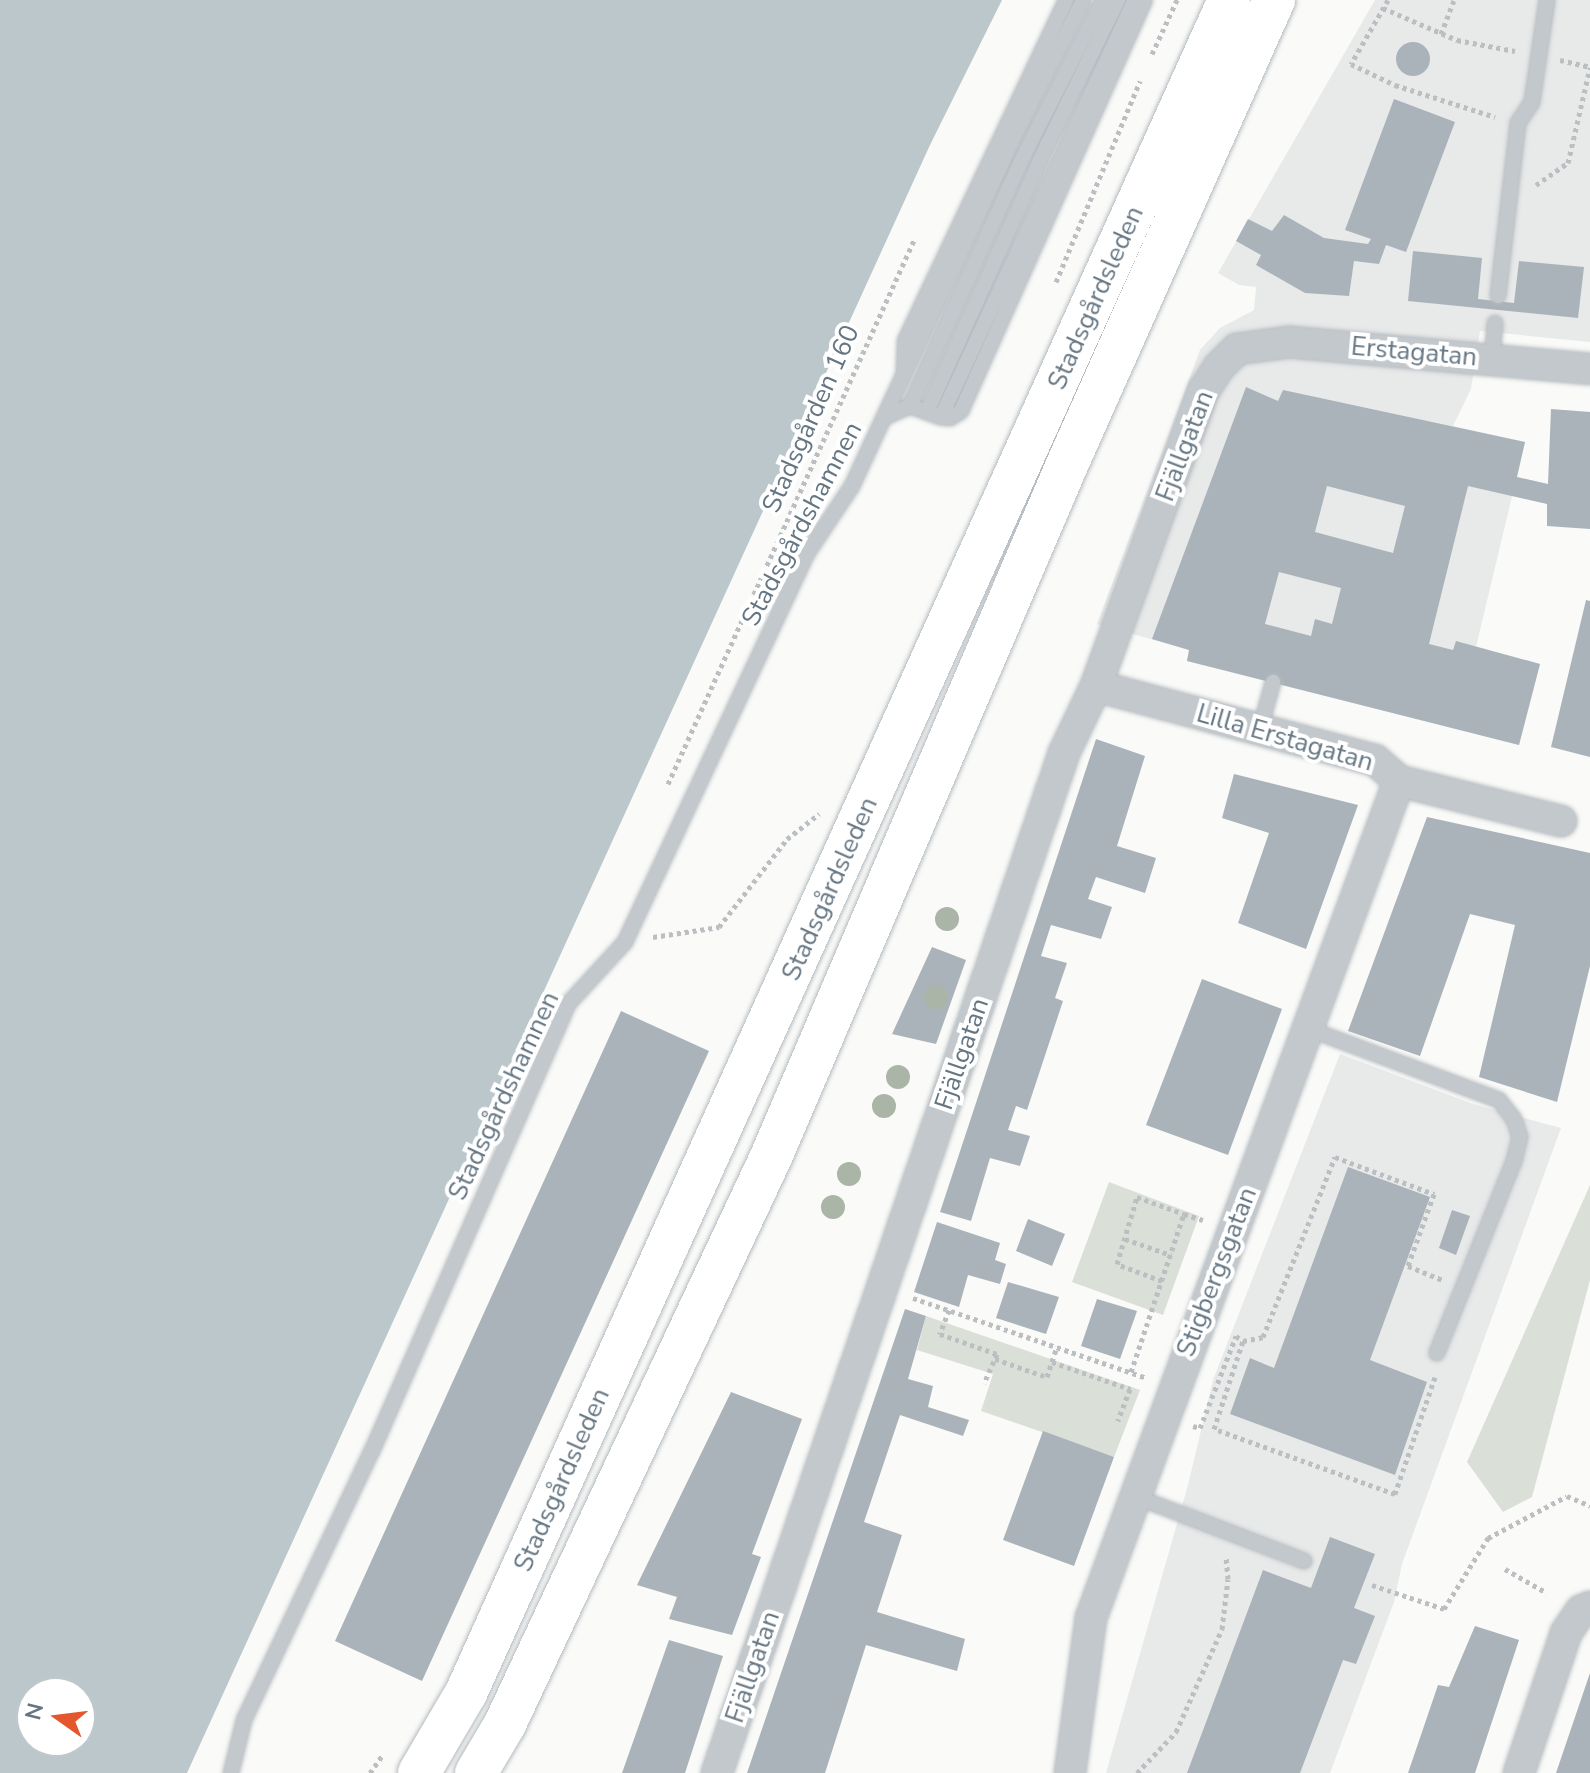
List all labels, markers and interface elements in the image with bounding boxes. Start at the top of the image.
street label: Stadsgårdsleden [1042,201,1150,395]
street label: Stadsgården 160 [756,320,866,518]
street label: Erstagatan [1350,331,1478,373]
street label: Fjällgatan [1150,386,1220,506]
street label: Stadsgårdshamnen [735,417,869,631]
street label: Lilla Erstagatan [1193,698,1377,778]
street label: Stadsgårdsleden [776,792,884,986]
street label: Stadsgårdshamnen [442,987,566,1205]
street label: Fjällgatan [928,994,996,1114]
street label: Stigbergsgatan [1170,1183,1264,1361]
street label: Stadsgårdsleden [508,1383,616,1577]
street label: Fjällgatan [719,1607,787,1727]
north arrow [16,1677,96,1757]
text: N [18,1700,51,1723]

